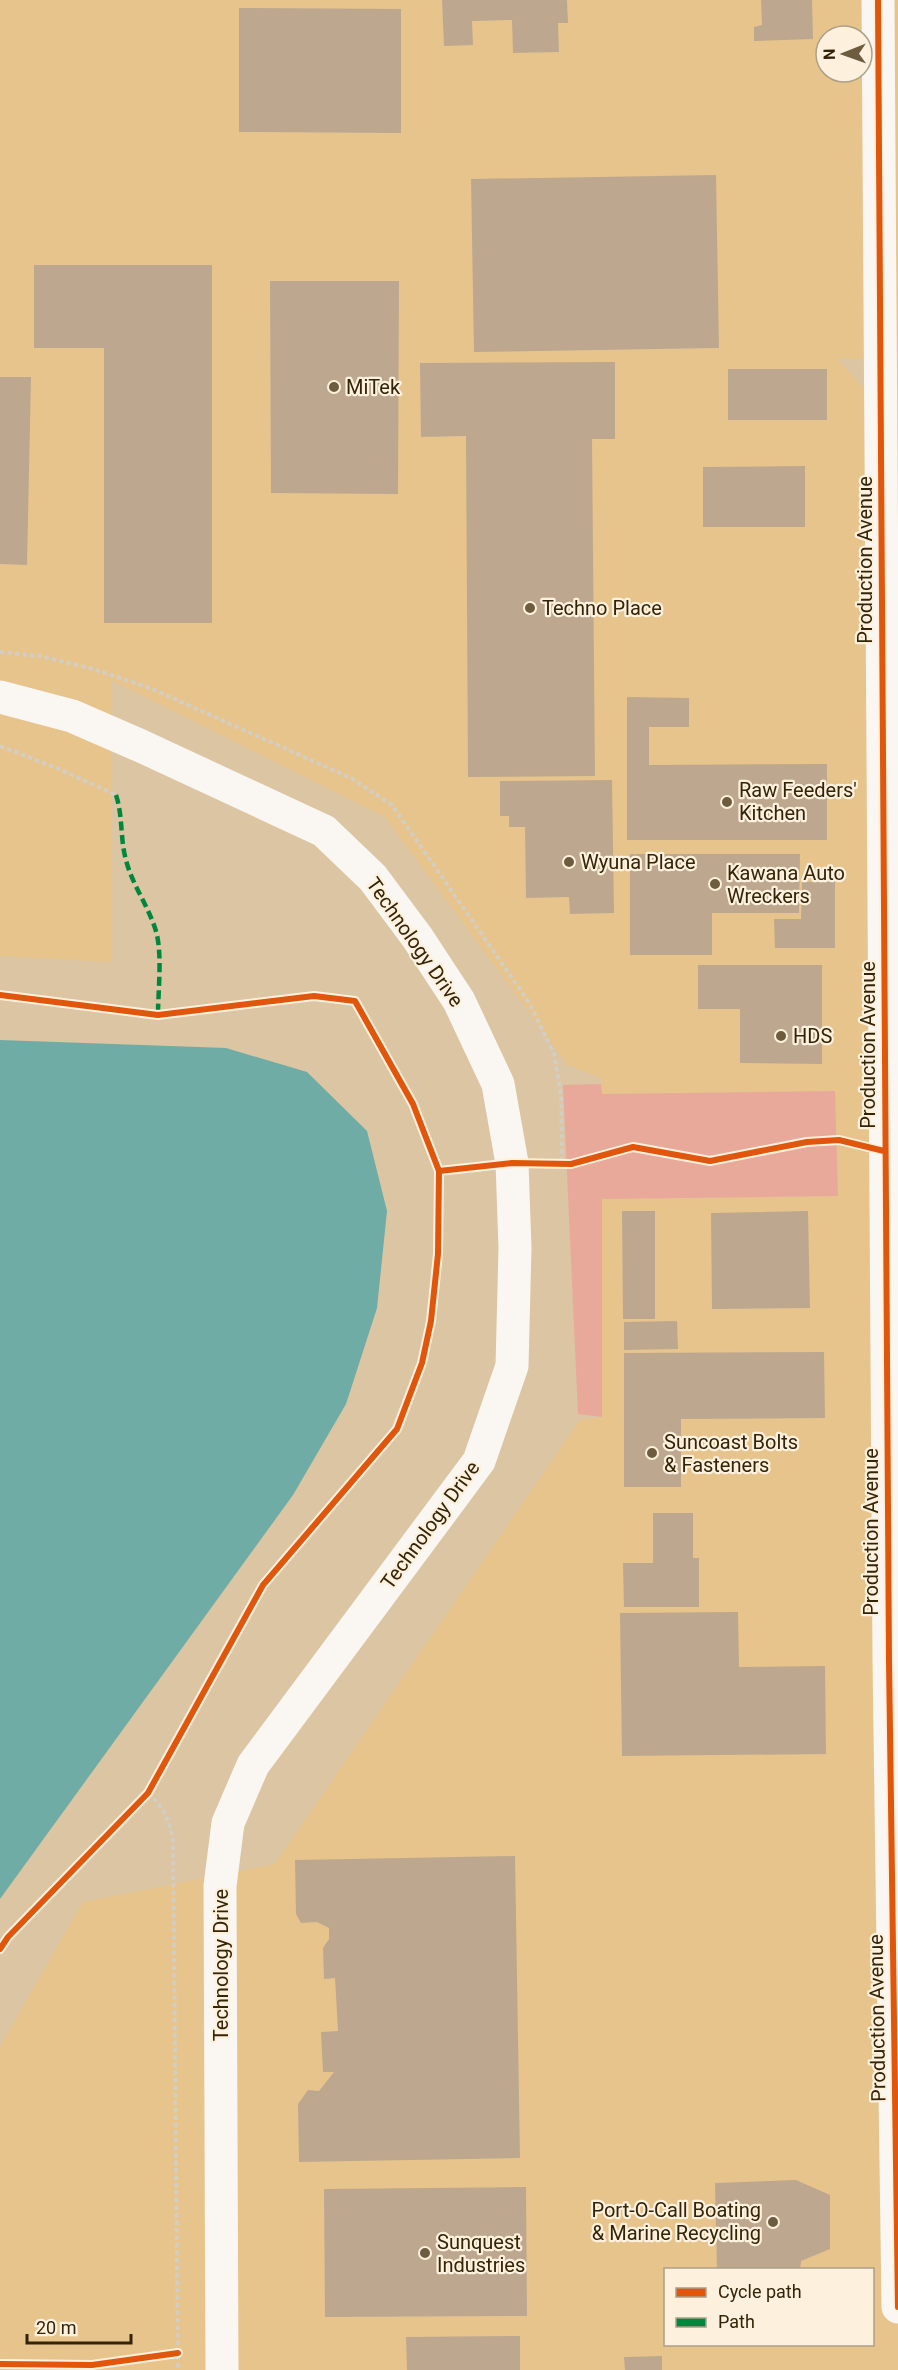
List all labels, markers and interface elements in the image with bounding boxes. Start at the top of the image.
north arrow [814,24,874,84]
text: N [820,48,839,60]
place label: MiTek [346,375,401,399]
marker: MiTek [327,380,341,394]
street label: Production Avenue [853,476,877,644]
place label: Techno Place [542,596,662,620]
marker: Techno Place [523,601,537,615]
place label: Raw Feeders' Kitchen [739,778,857,825]
marker: Raw Feeders' Kitchen [720,795,734,809]
place label: Wyuna Place [581,850,696,874]
marker: Wyuna Place [562,855,576,869]
place label: Kawana Auto Wreckers [727,861,845,908]
street label: Technology Drive [361,873,469,1011]
marker: Kawana Auto Wreckers [708,877,722,891]
street label: Production Avenue [856,961,880,1129]
place label: HDS [793,1024,832,1048]
marker: HDS [774,1029,788,1043]
place label: Suncoast Bolts & Fasteners [664,1430,798,1477]
marker: Suncoast Bolts & Fasteners [645,1446,659,1460]
street label: Production Avenue [859,1448,883,1616]
street label: Technology Drive [376,1456,484,1594]
street label: Technology Drive [209,1889,233,2041]
street label: Production Avenue [864,1934,890,2102]
place label: Port-O-Call Boating & Marine Recycling [591,2198,761,2245]
marker: Port-O-Call Boating & Marine Recycling [766,2215,780,2229]
place label: Sunquest Industries [437,2230,525,2277]
marker: Sunquest Industries [418,2246,432,2260]
legend [664,2268,874,2346]
text: Cycle path [718,2281,802,2302]
scale bar [27,2307,130,2345]
text: Path [718,2311,755,2332]
text: 20 m [36,2317,76,2338]

